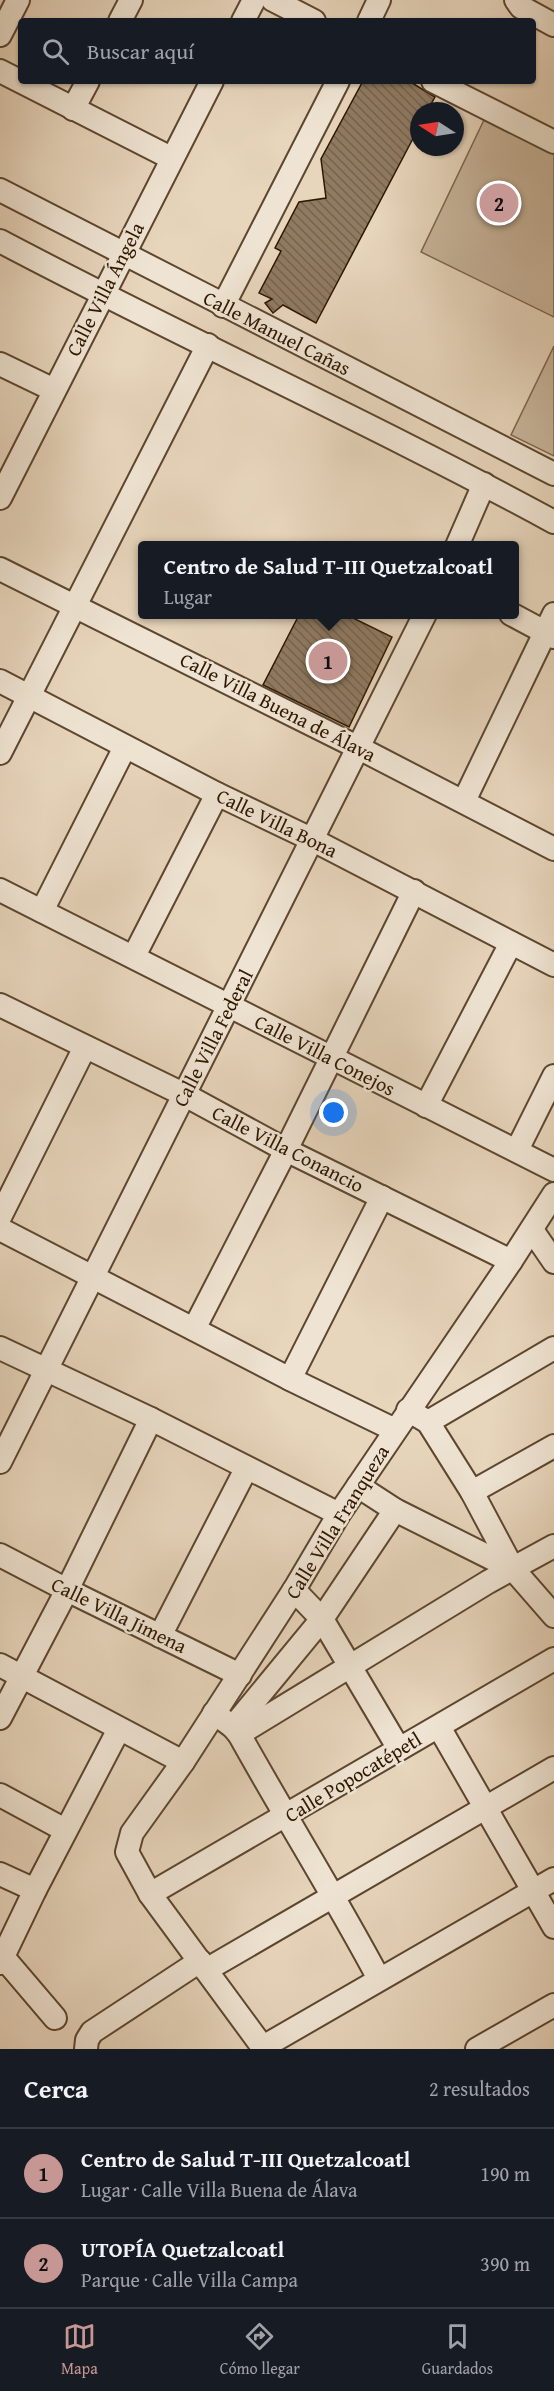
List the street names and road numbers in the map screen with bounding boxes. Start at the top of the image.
street label: Calle Villa Ángela [58,216,151,361]
street label: Calle Manuel Cañas [199,283,356,382]
street label: Calle Villa Buena de Álava [175,645,382,769]
street label: Calle Villa Bona [212,781,343,865]
street label: Calle Villa Federal [165,964,260,1111]
street label: Calle Villa Conejos [250,1007,401,1103]
street label: Calle Villa Conancio [207,1098,369,1199]
street label: Calle Villa Franqueza [277,1439,396,1604]
street label: Calle Villa Jimena [47,1569,192,1660]
street label: Calle Popocatépetl [279,1724,427,1829]

